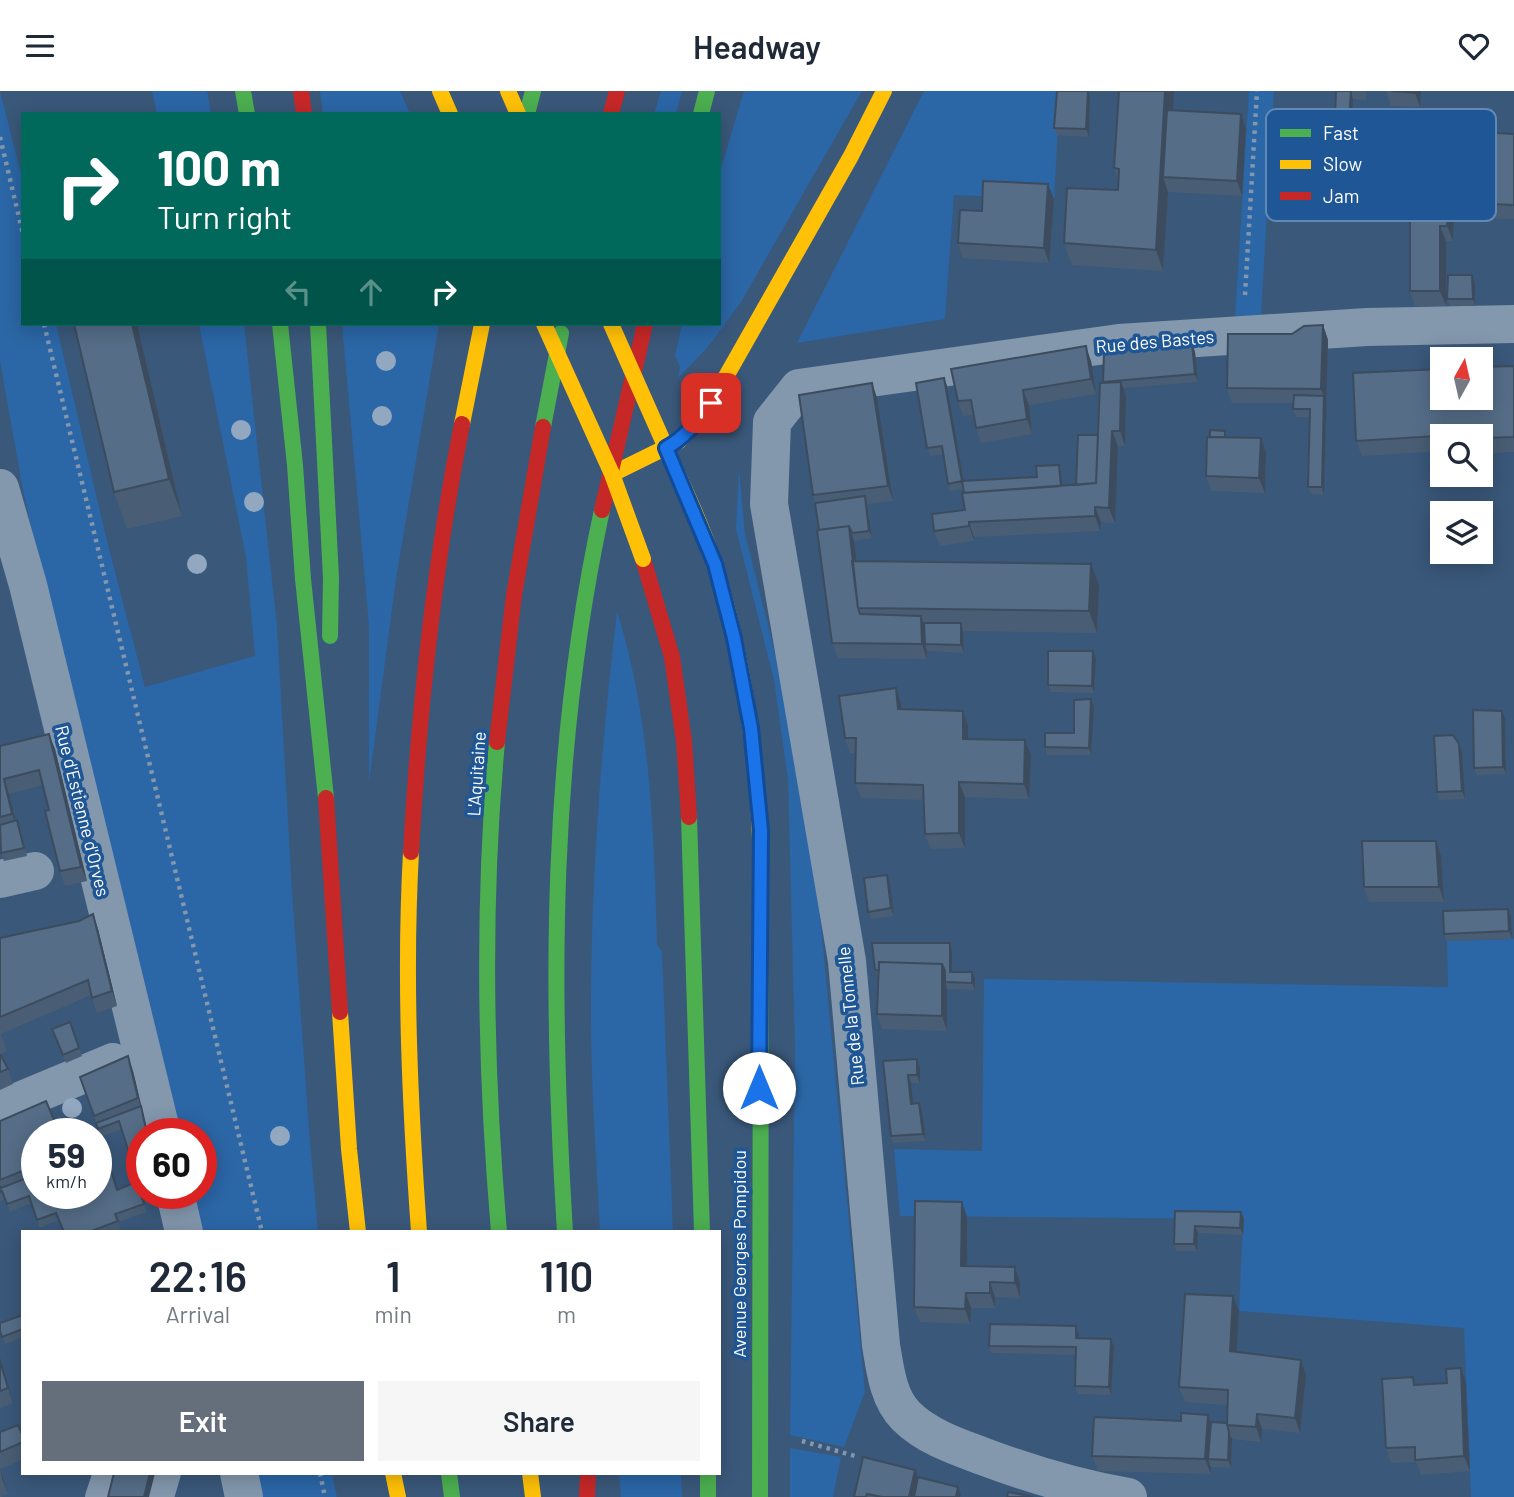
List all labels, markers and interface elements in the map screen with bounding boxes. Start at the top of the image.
icon: menu [21,27,59,65]
text: Headway [693,27,821,65]
icon: heart [1455,27,1493,65]
legend [1266,109,1496,221]
text: Fast [1323,121,1359,144]
text: 100 m [157,137,281,196]
icon: right [42,140,133,231]
text: Slow [1323,152,1362,175]
text: Jam [1323,184,1359,207]
text: Turn right [157,197,292,235]
icon: left [279,273,317,311]
icon: ahead [352,273,390,311]
icon: right [425,273,463,311]
street label: Rue des Bastes [1095,325,1215,357]
north arrow [1430,347,1493,409]
map controls [1430,347,1493,564]
pin [681,373,741,433]
icon: arrive [692,384,730,422]
button: search [1430,424,1493,487]
button: layers [1430,501,1493,564]
street label: Rue d'Estienne d'Orves [51,723,115,899]
street label: L'Aquitaine [462,731,490,817]
street label: Rue de la Tonnelle [832,946,868,1087]
position arrow [722,1051,796,1125]
speed limit sign: 60 [126,1118,217,1209]
text: 59 [48,1133,85,1175]
street label: Avenue Georges Pompidou [728,1150,750,1358]
text: km/h [46,1170,87,1192]
text: 22:16 [149,1250,247,1300]
text: 1 [386,1250,401,1300]
text: 110 [540,1250,593,1300]
text: Arrival [166,1300,230,1328]
text: min [375,1300,412,1328]
text: m [557,1300,576,1328]
button: Exit [42,1381,364,1461]
button: Share [378,1381,700,1461]

